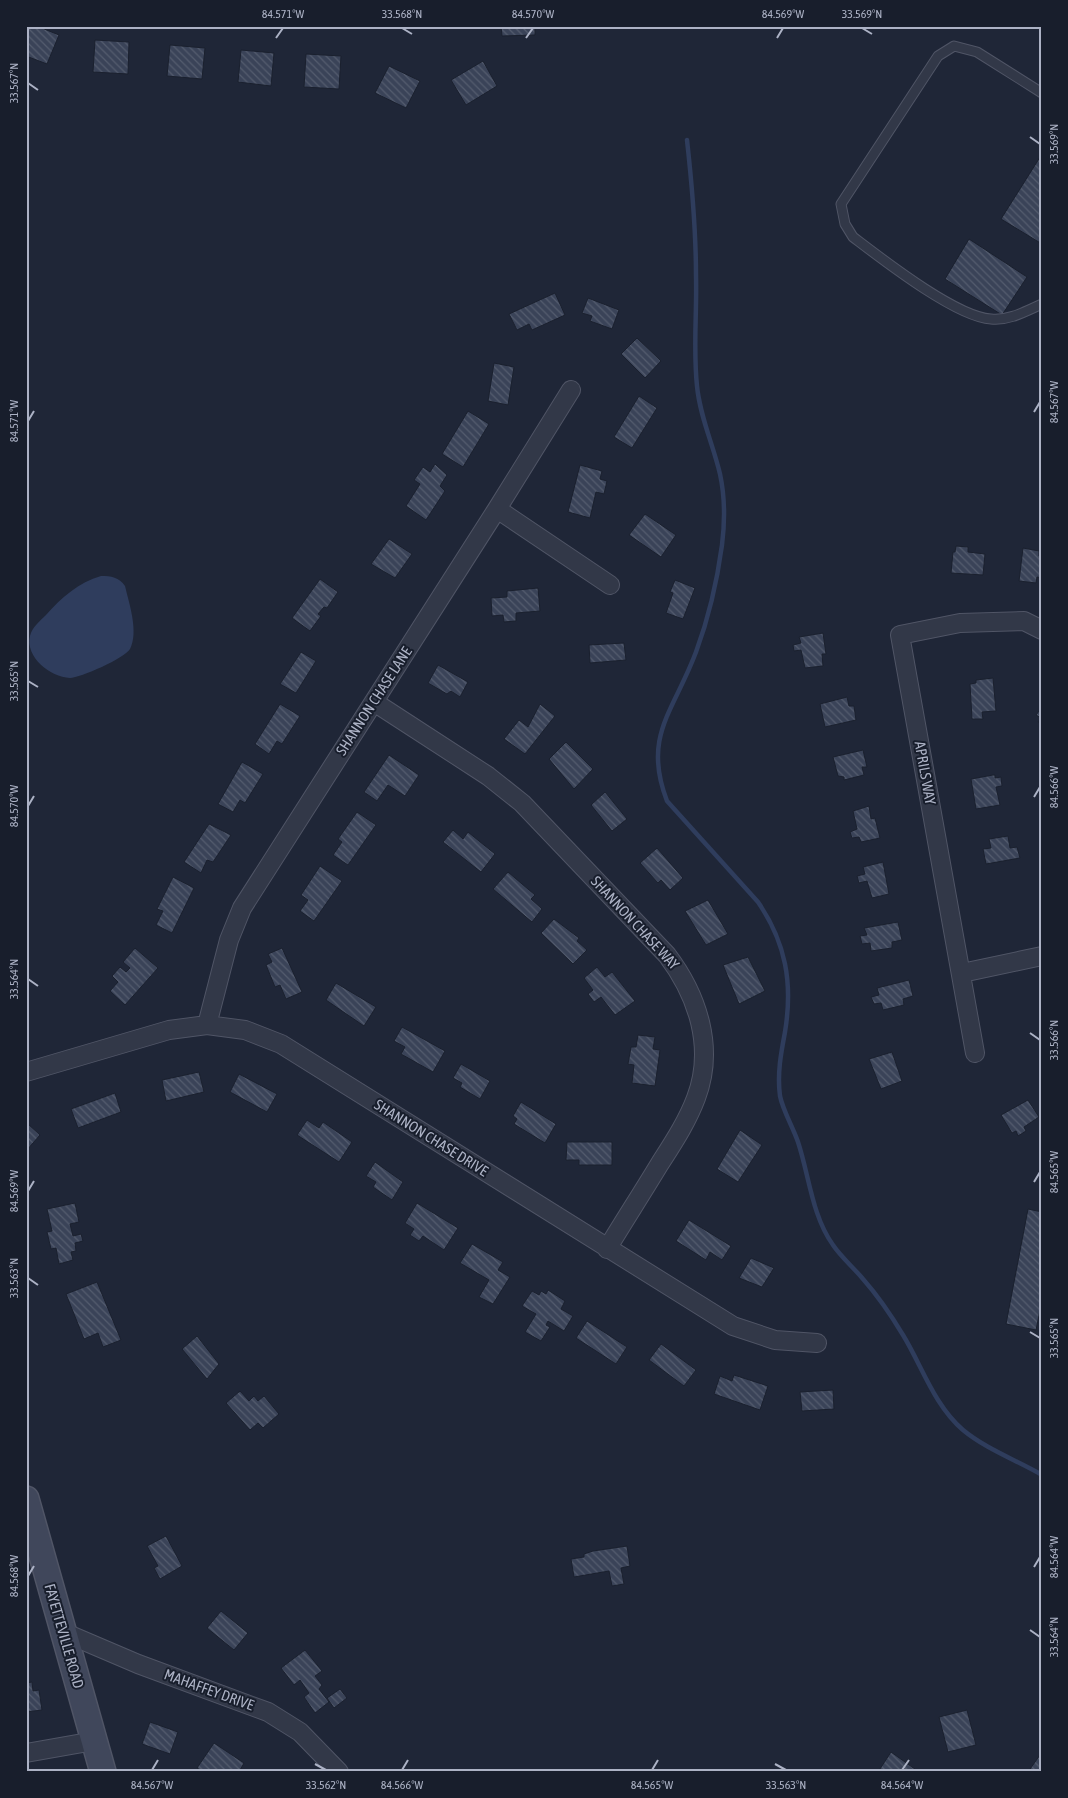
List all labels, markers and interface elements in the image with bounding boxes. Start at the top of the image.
text: 84.571°W [262,7,304,21]
text: 33.568°N [382,7,422,21]
text: 84.570°W [512,7,554,21]
text: 84.569°W [762,7,804,21]
text: 33.569°N [842,7,882,21]
text: 33.567°N [7,63,21,103]
text: 33.569°N [1047,124,1061,164]
text: 84.567°W [1047,381,1061,423]
text: 84.571°W [7,400,21,442]
street label: SHANNON CHASE LANE [332,643,415,758]
text: 33.565°N [7,661,21,701]
street label: APRILS WAY [912,740,939,806]
text: 84.566°W [1047,766,1061,808]
text: 84.570°W [7,785,21,827]
street label: SHANNON CHASE WAY [588,873,683,973]
text: 33.564°N [7,959,21,999]
text: 33.566°N [1047,1020,1061,1060]
street label: SHANNON CHASE DRIVE [371,1096,492,1180]
text: 84.565°W [1047,1151,1061,1193]
text: 84.569°W [7,1170,21,1212]
text: 33.563°N [7,1258,21,1298]
text: 33.565°N [1047,1318,1061,1358]
text: 84.564°W [1047,1536,1061,1578]
text: 84.568°W [7,1555,21,1597]
street label: FAYETTEVILLE ROAD [41,1582,88,1690]
text: 33.564°N [1047,1617,1061,1657]
street label: MAHAFFEY DRIVE [162,1665,257,1714]
text: 84.567°W [131,1778,173,1792]
text: 33.562°N [306,1778,346,1792]
text: 84.566°W [381,1778,423,1792]
text: 84.565°W [631,1778,673,1792]
text: 33.563°N [766,1778,806,1792]
text: 84.564°W [881,1778,923,1792]

